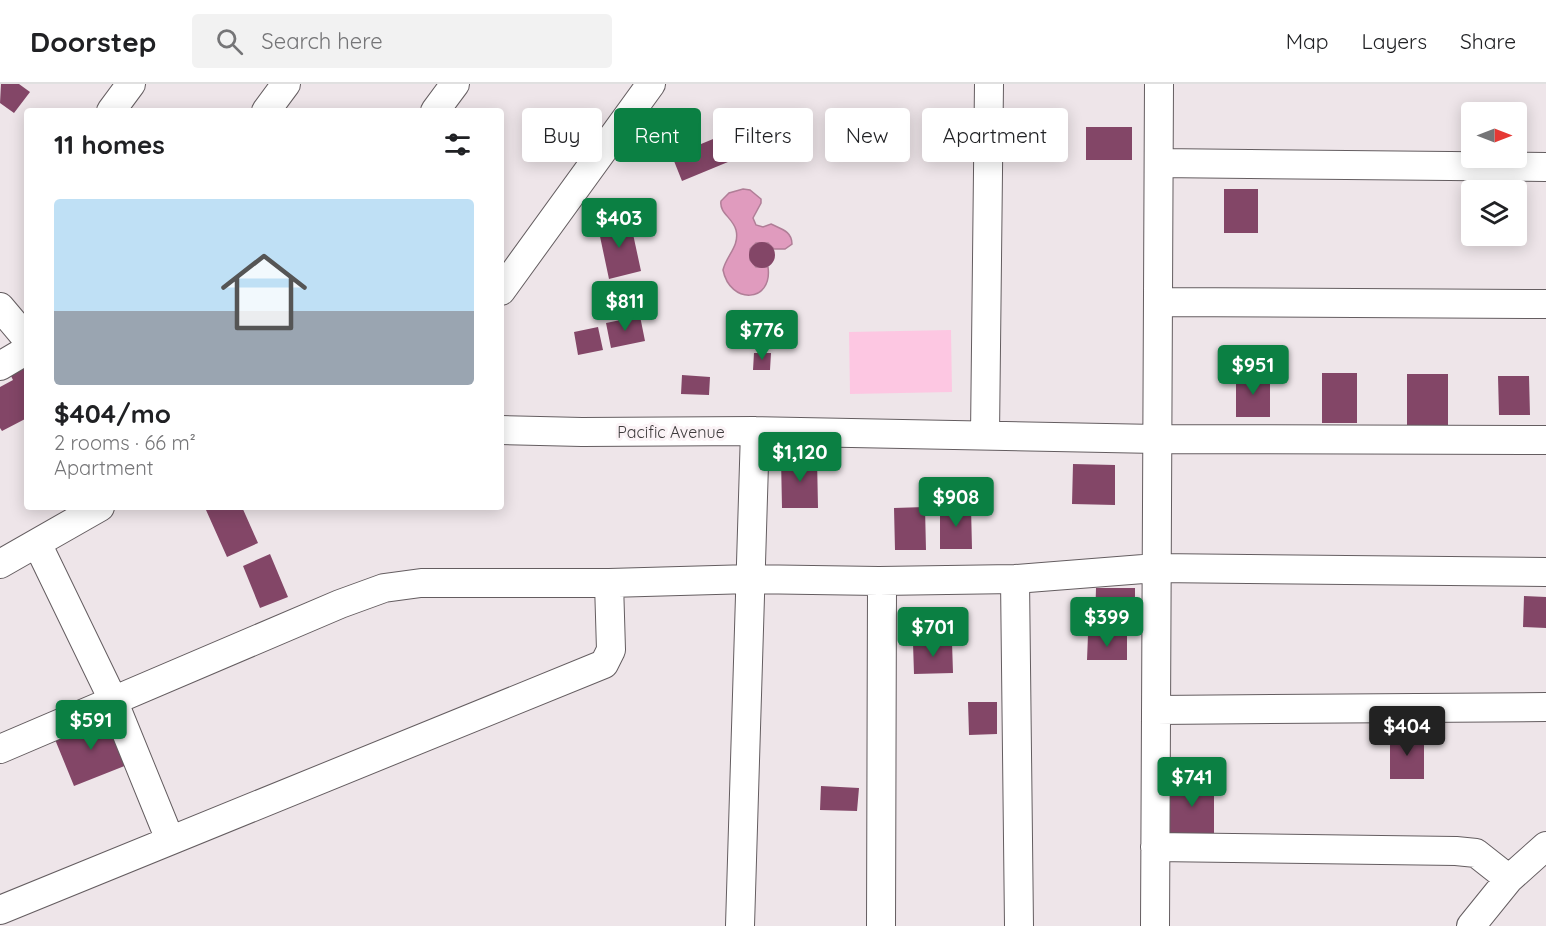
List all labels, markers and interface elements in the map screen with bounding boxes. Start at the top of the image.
search box [192,14,612,68]
text: Doorstep [30,24,156,59]
icon: search [213,25,246,58]
text: Search here [261,27,383,55]
text: Map [1286,28,1329,54]
text: Layers [1362,28,1427,54]
text: Share [1460,28,1516,54]
north arrow [1461,102,1527,168]
map controls [1461,102,1527,246]
chip: Buy [522,108,602,162]
chip: Rent [614,108,701,162]
chip: Filters [713,108,813,162]
chip: New [825,108,910,162]
chip: Apartment [922,108,1068,162]
text: 11 homes [54,128,165,161]
icon: filters [441,128,474,161]
button: layers [1461,180,1527,246]
pin: $403 [583,198,655,249]
text: $403 [596,205,642,230]
icon: home [210,238,318,346]
pin: $811 [589,281,661,332]
text: $811 [606,288,644,313]
pin: $776 [726,310,798,361]
text: $776 [740,317,784,342]
pin: $951 [1217,345,1289,396]
text: $951 [1232,352,1274,377]
text: $404/mo [54,397,171,430]
street label: Pacific Avenue [617,422,725,442]
text: 2 rooms · 66 m² [54,430,196,455]
pin: $1,120 [751,432,849,483]
text: $1,120 [772,439,828,464]
text: Apartment [54,455,154,480]
pin: $908 [920,477,992,528]
text: $908 [933,484,979,509]
pin: $399 [1071,597,1143,648]
text: $399 [1084,604,1130,629]
pin: $701 [897,607,969,658]
text: $701 [912,614,954,639]
pin: $591 [55,700,127,751]
pin: $404 [1371,706,1443,757]
text: $591 [70,707,112,732]
text: $404 [1383,713,1431,738]
pin: $741 [1156,757,1228,808]
text: $741 [1171,764,1213,789]

